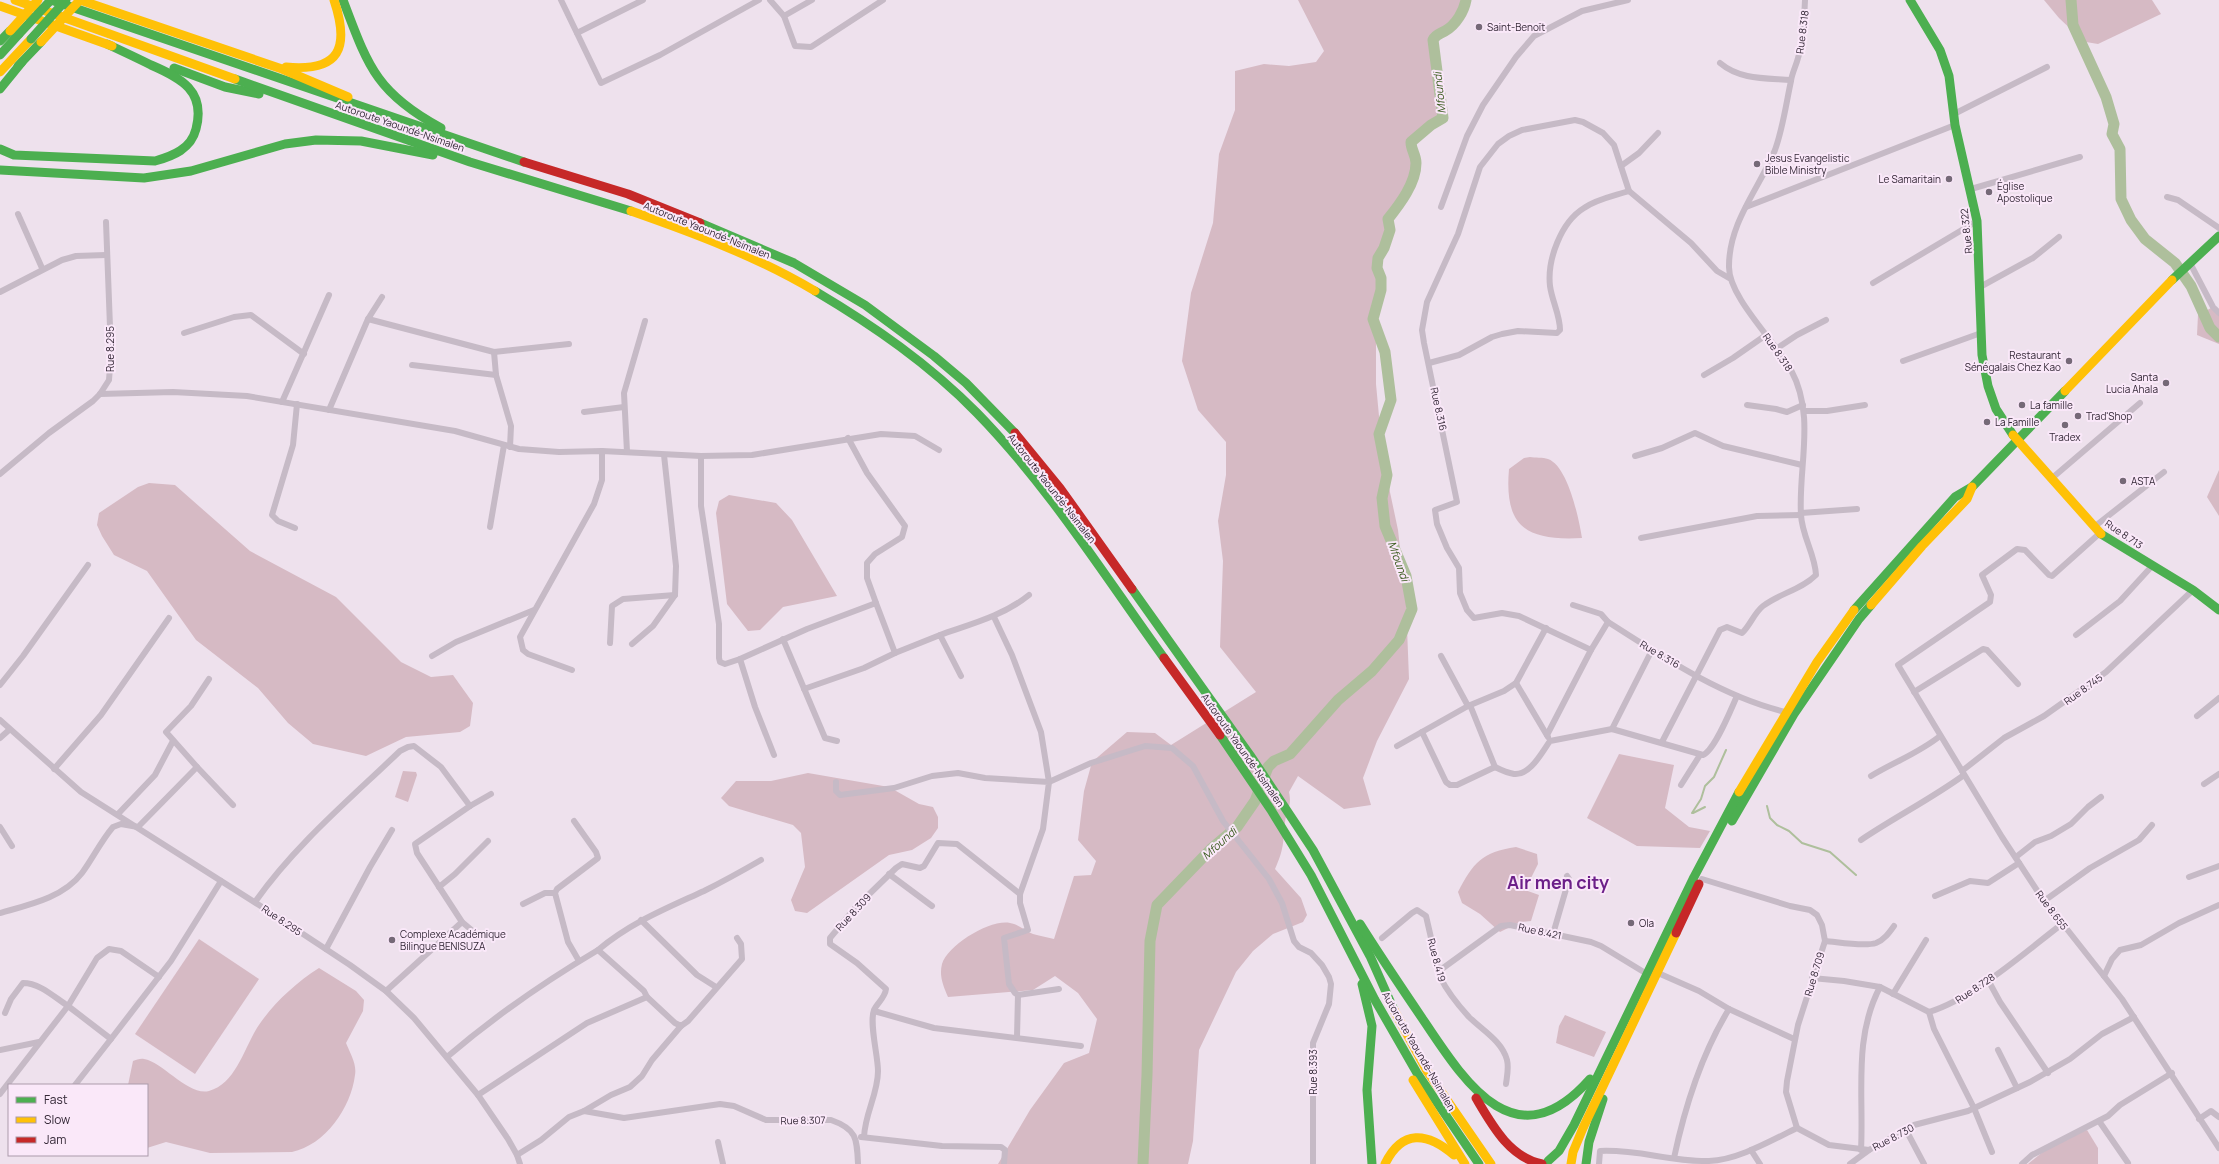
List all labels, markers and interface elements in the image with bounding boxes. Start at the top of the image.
street label: Rue 8.318 [1792,9,1812,55]
place label: Saint-Benoît [1487,20,1545,34]
marker: Saint-Benoît [1474,22,1484,32]
water label: Mfoundi [1429,70,1449,114]
street label: Autoroute Yaoundé-Nsimalen [334,97,466,155]
place label: Jesus Evangelistic Bible Ministry [1765,151,1850,177]
marker: Jesus Evangelistic Bible Ministry [1752,159,1762,169]
place label: Le Samaritain [1879,172,1941,186]
marker: Le Samaritain [1944,174,1954,184]
place label: Église Apostolique [1997,179,2053,205]
marker: Église Apostolique [1984,187,1994,197]
street label: Autoroute Yaoundé-Nsimalen [642,198,772,262]
street label: Rue 8.322 [1957,207,1975,254]
street label: Rue 8.295 [103,326,117,372]
street label: Rue 8.318 [1760,330,1796,374]
place label: Restaurant Sénégalais Chez Kao [1965,348,2061,374]
marker: Restaurant Sénégalais Chez Kao [2064,356,2074,366]
place label: Santa Lucia Ahala [2106,370,2158,396]
marker: Santa Lucia Ahala [2161,378,2171,388]
street label: Rue 8.316 [1428,386,1450,432]
place label: La famille [2030,398,2073,412]
marker: La famille [2017,400,2027,410]
place label: Trad'Shop [2086,409,2132,423]
marker: Trad'Shop [2073,411,2083,421]
place label: La Famille [1995,415,2040,429]
marker: La Famille [1982,417,1992,427]
marker: Tradex [2060,420,2070,430]
street label: Autoroute Yaoundé-Nsimalen [1005,430,1099,546]
place label: Tradex [2049,430,2081,444]
place label: ASTA [2131,474,2156,488]
marker: ASTA [2118,476,2128,486]
street label: Rue 8.713 [2102,516,2146,552]
water label: Mfoundi [1385,539,1414,584]
street label: Rue 8.316 [1637,637,1683,671]
street label: Rue 8.745 [2061,670,2105,708]
street label: Autoroute Yaoundé-Nsimalen [1198,690,1288,810]
water label: Mfoundi [1199,823,1241,862]
district label: Air men city [1507,870,1609,894]
street label: Rue 8.655 [2033,887,2072,933]
street label: Rue 8.309 [832,890,874,934]
street label: Rue 8.295 [259,901,305,939]
place label: Ola [1639,916,1654,930]
marker: Ola [1626,918,1636,928]
street label: Rue 8.421 [1517,920,1563,942]
place label: Complexe Académique Bilingue BENISUZA [400,927,506,953]
marker: Complexe Académique Bilingue BENISUZA [387,935,397,945]
street label: Rue 8.419 [1424,937,1450,983]
street label: Rue 8.709 [1801,950,1827,998]
street label: Rue 8.728 [1952,970,1998,1006]
street label: Autoroute Yaoundé-Nsimalen [1379,989,1459,1113]
street label: Rue 8.393 [1306,1049,1320,1095]
legend [8,1084,148,1156]
text: Fast [44,1091,68,1108]
text: Slow [44,1111,70,1128]
street label: Rue 8.307 [780,1113,826,1127]
street label: Rue 8.730 [1870,1120,1916,1154]
text: Jam [44,1131,66,1148]

